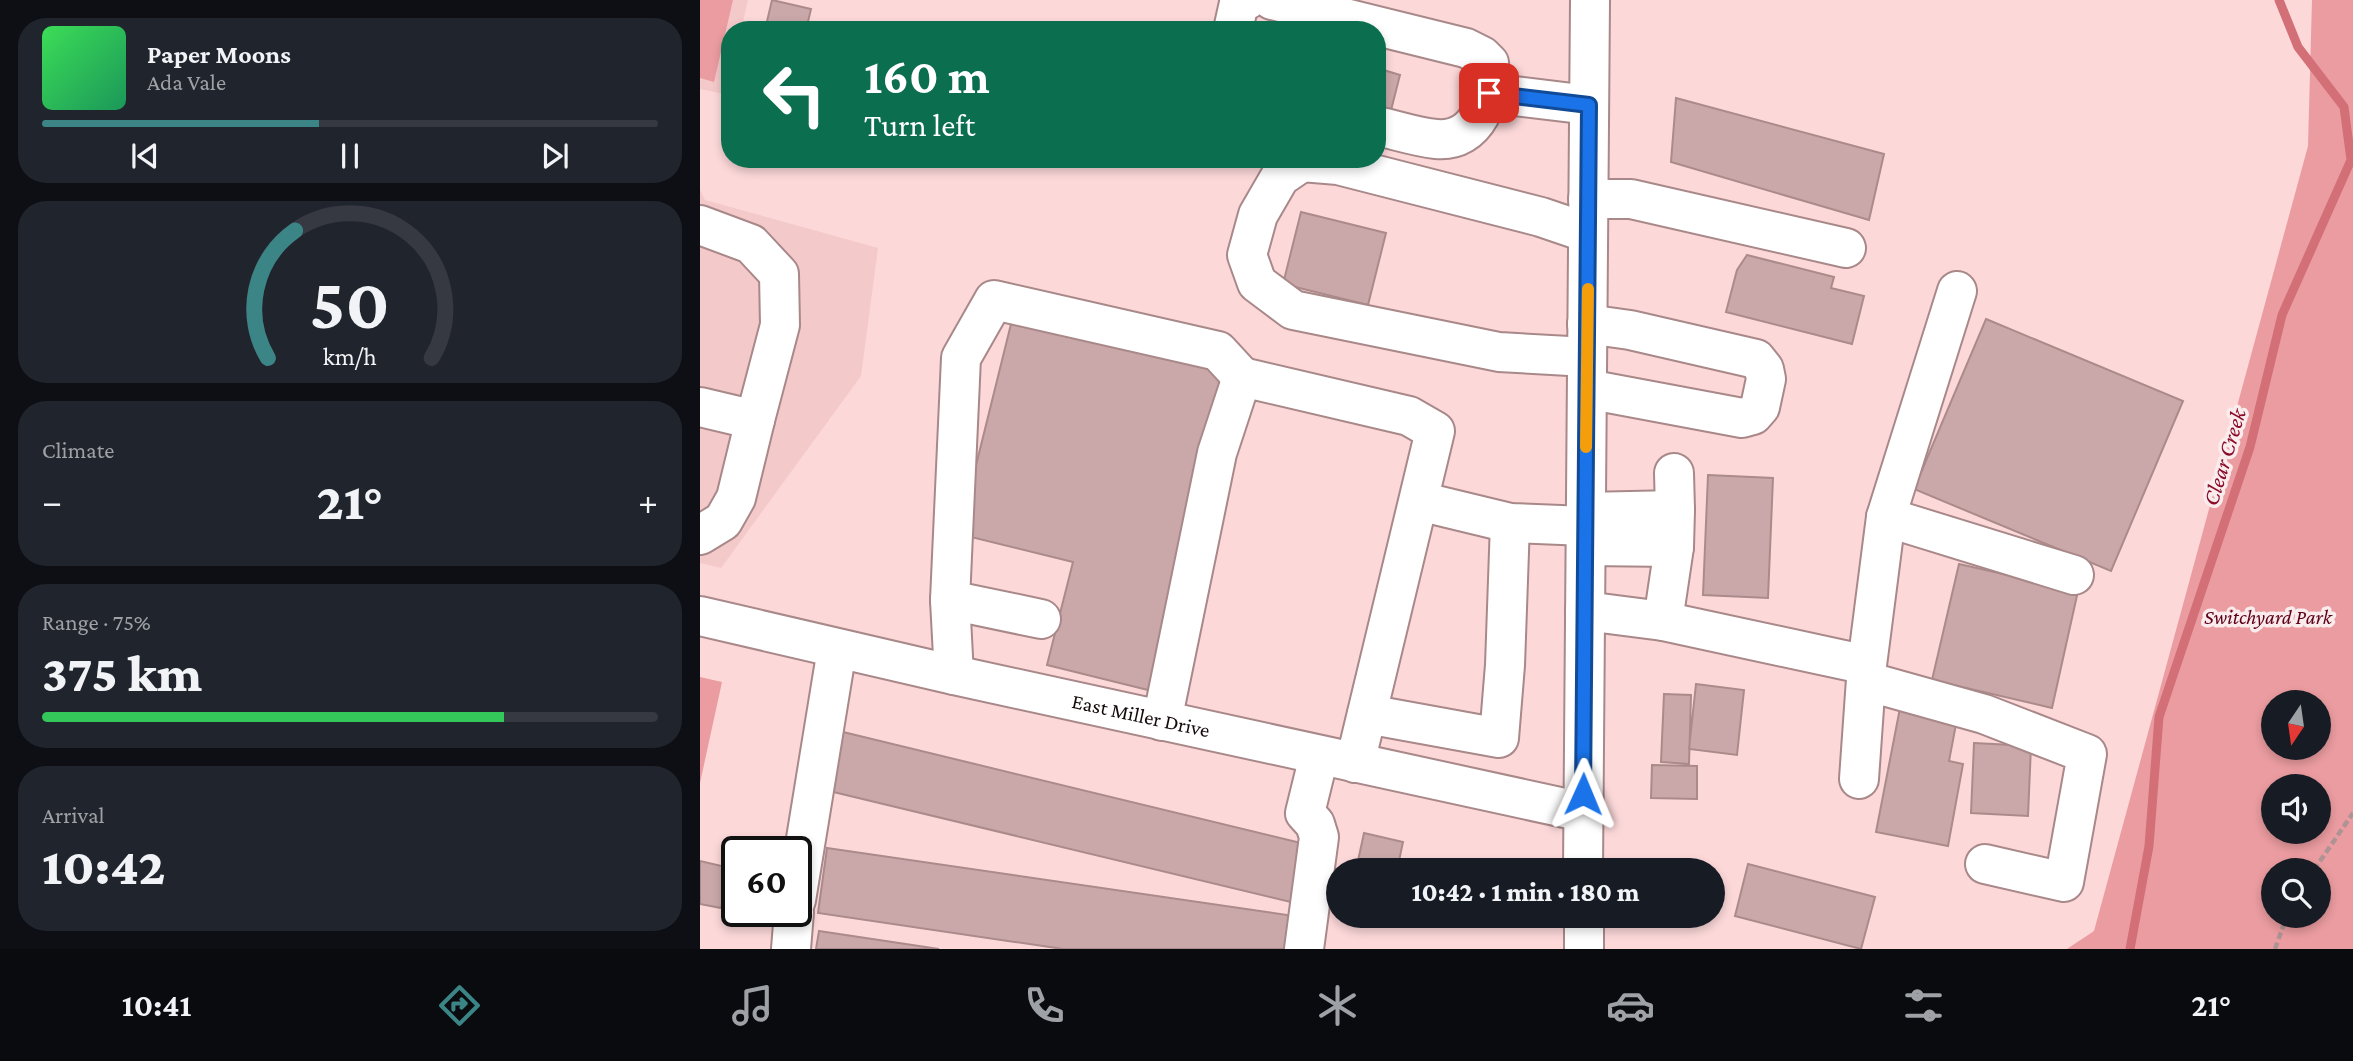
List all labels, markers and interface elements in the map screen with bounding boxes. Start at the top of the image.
text: Paper Moons [147,40,291,69]
icon: left [749,49,840,140]
text: 160 m [864,49,990,104]
pin [1459,63,1519,123]
text: Ada Vale [147,69,226,95]
icon: arrive [1470,74,1508,112]
text: Turn left [864,107,975,143]
icon: previous [126,137,164,175]
icon: pause [331,137,369,175]
icon: next [536,137,574,175]
text: 50 [310,263,390,344]
text: km/h [323,343,377,370]
water label: Clear Creek [2197,405,2251,508]
text: Climate [42,437,114,463]
text: 21° [317,472,383,530]
text: − [42,480,62,522]
text: + [638,480,658,522]
park label: Switchyard Park [2204,605,2333,629]
text: Range · 75% [42,609,151,635]
text: 375 km [42,644,202,702]
street label: East Miller Drive [1070,689,1212,742]
north arrow [2261,690,2331,760]
map controls [2261,690,2331,928]
position arrow [1546,757,1620,831]
button: sound [2261,774,2331,844]
text: Arrival [42,802,105,828]
speed limit sign: 60 [721,836,812,927]
text: 10:42 [42,837,166,895]
button: search [2261,858,2331,928]
text: 10:42 · 1 min · 180 m [1411,878,1640,907]
icon: directions [435,981,484,1030]
icon: music [728,981,777,1030]
icon: phone [1020,981,1069,1030]
icon: climate [1313,981,1362,1030]
icon: car [1606,981,1655,1030]
icon: filters [1899,981,1948,1030]
text: 10:41 [122,987,191,1023]
text: 21° [2191,987,2231,1023]

